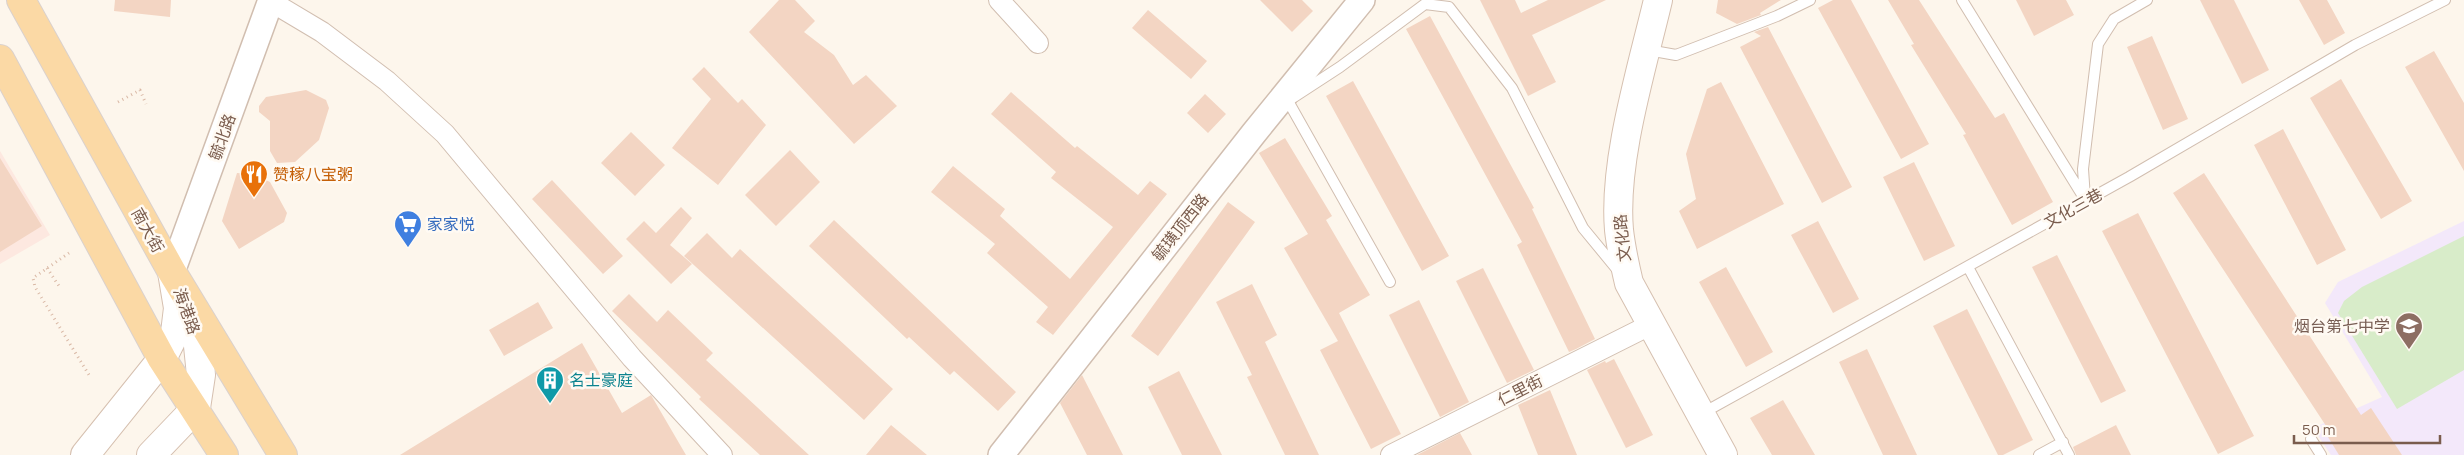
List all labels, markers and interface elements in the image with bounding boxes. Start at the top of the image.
street label: 毓北路 [203,111,241,163]
restaurant icon: 赞稼八宝粥 [239,159,269,198]
place label: 赞稼八宝粥 [273,163,353,185]
street label: 文化三巷 [2040,183,2106,233]
street label: 毓璜顶西路 [1147,189,1213,265]
street label: 南大街 [127,204,169,256]
supermarket icon: 家家悦 [393,209,423,248]
place label: 家家悦 [427,213,475,235]
street label: 文化路 [1609,213,1635,263]
street label: 海港路 [168,285,206,337]
school or university icon: 烟台第七中学 [2394,311,2424,350]
place label: 烟台第七中学 [2294,315,2390,337]
building icon: 名士豪庭 [535,365,565,404]
place label: 名士豪庭 [569,369,633,391]
street label: 仁里街 [1494,369,1546,411]
scale bar [2294,412,2440,444]
text: 50 m [2302,419,2336,440]

